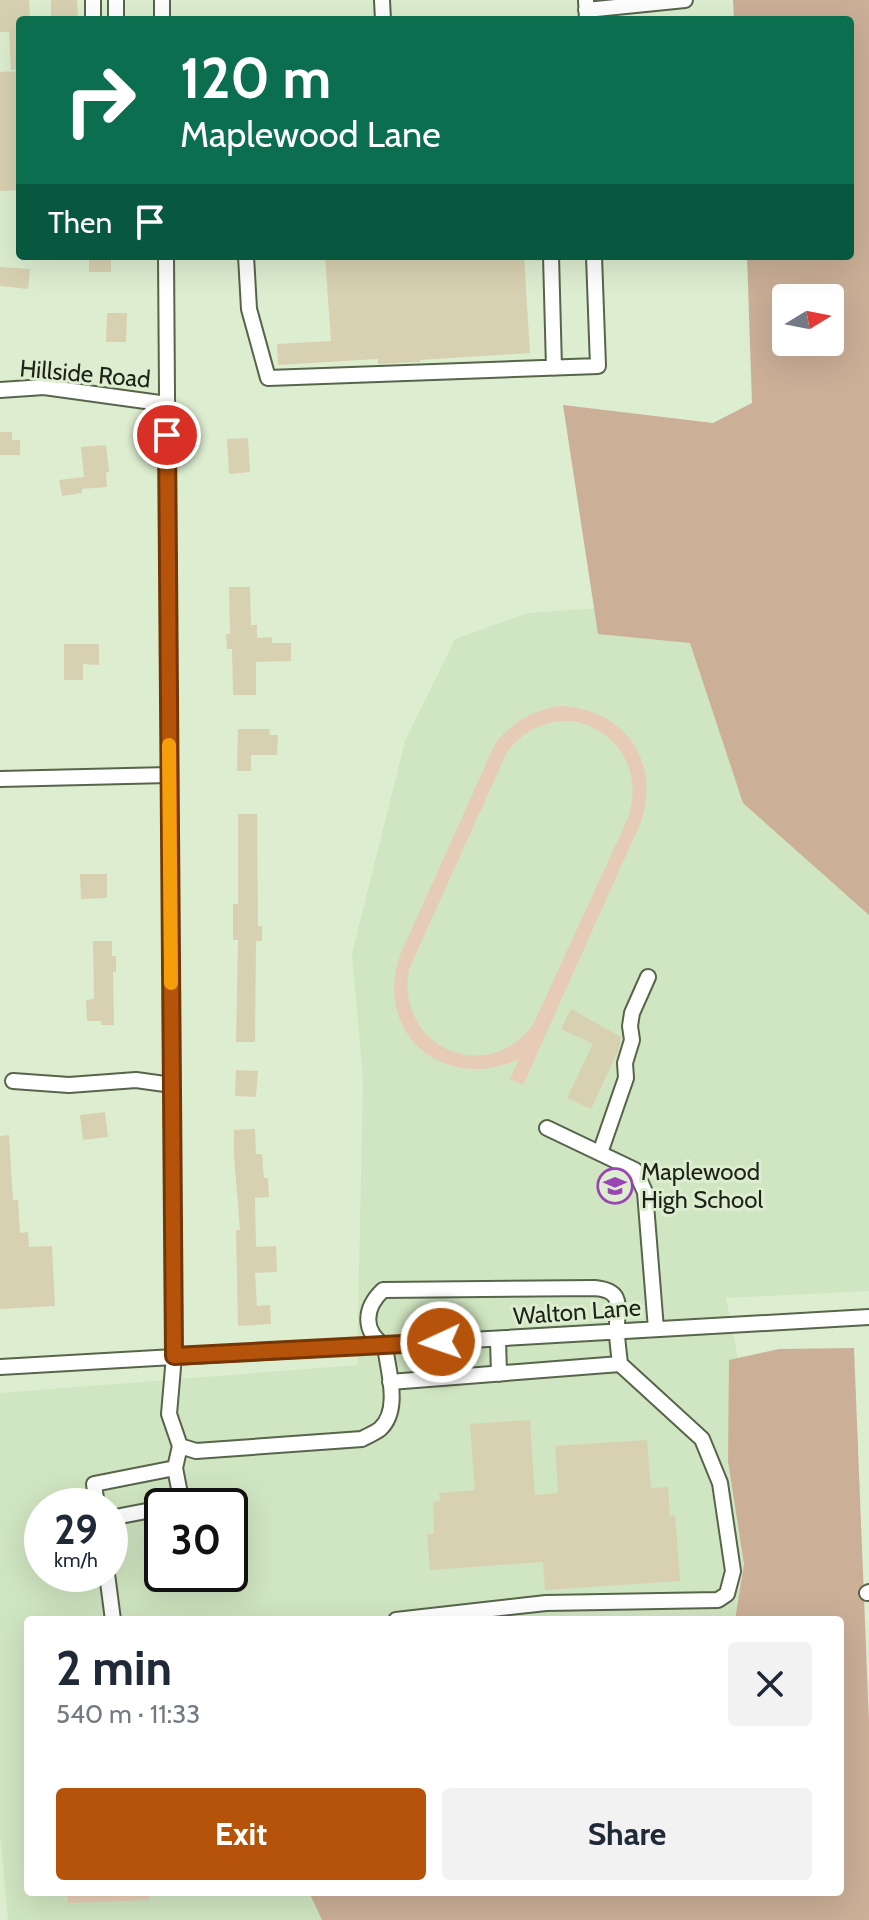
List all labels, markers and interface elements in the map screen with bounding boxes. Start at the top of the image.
text: 120 m [180,44,331,112]
icon: right [48,48,152,152]
text: Maplewood Lane [180,112,441,156]
icon: arrive [128,200,172,244]
text: Then [48,204,112,241]
north arrow [772,284,844,356]
map controls [772,284,844,356]
street label: Hillside Road [18,353,152,394]
pin [133,401,201,469]
icon: arrive [145,413,189,457]
place label: Maplewood High School [641,1157,763,1214]
school or university icon: Maplewood High School [596,1167,634,1205]
street label: Walton Lane [512,1293,642,1330]
position arrow [399,1300,483,1384]
speed limit sign: 30 [144,1488,248,1592]
text: 29 [54,1505,98,1554]
text: km/h [54,1548,98,1572]
text: 2 min [56,1639,172,1697]
button: close [728,1642,812,1726]
text: 540 m · 11:33 [56,1698,200,1730]
button: Exit [56,1788,426,1880]
button: Share [442,1788,812,1880]

